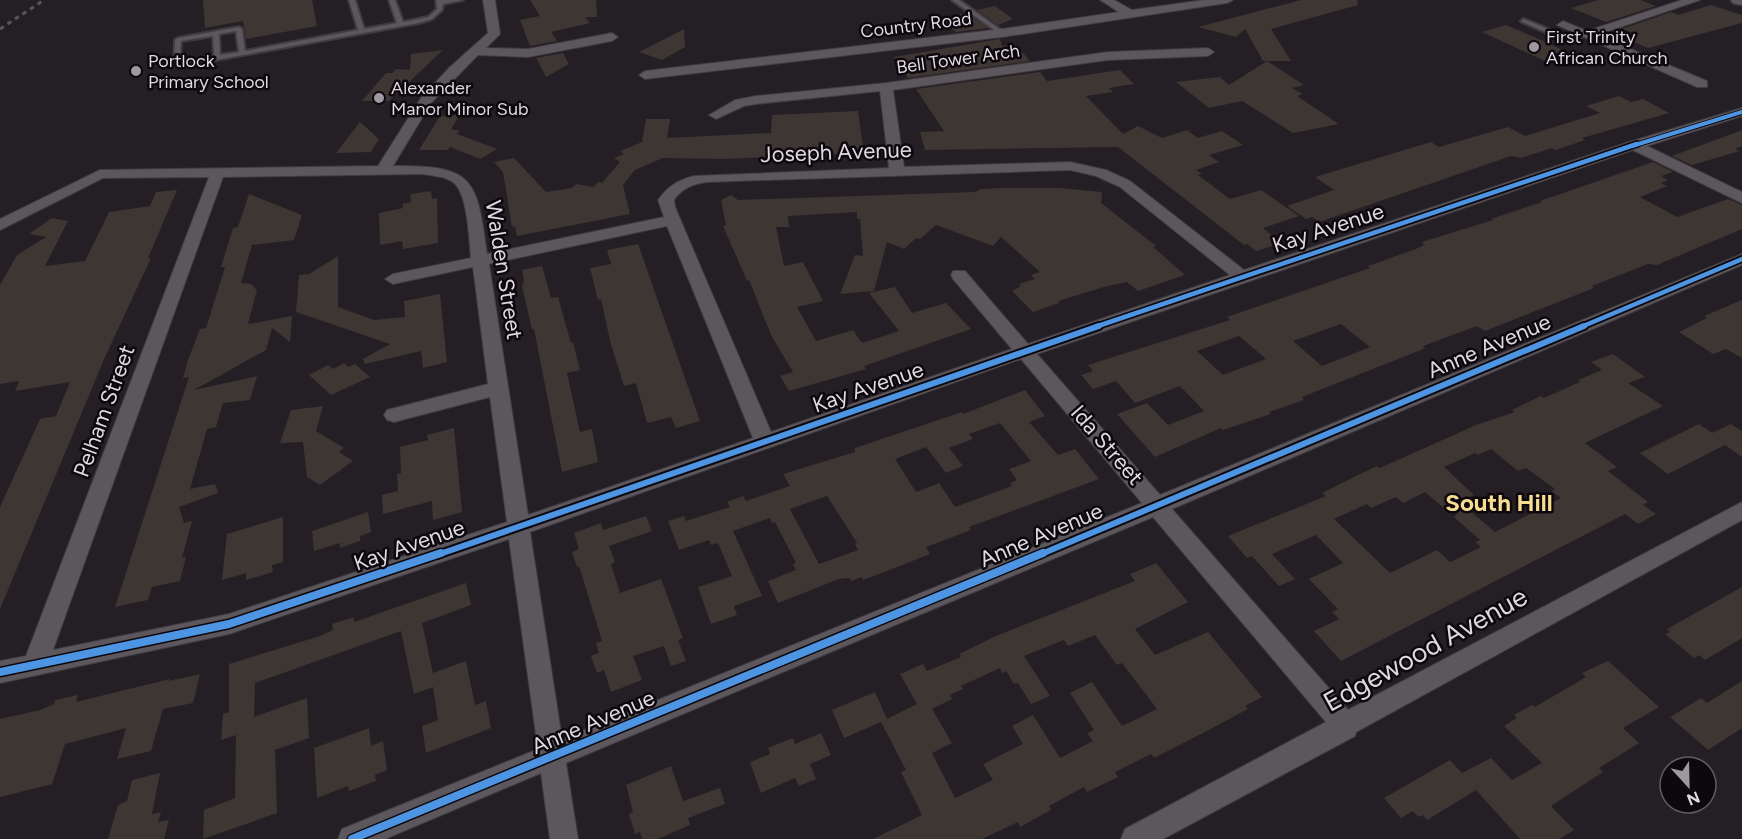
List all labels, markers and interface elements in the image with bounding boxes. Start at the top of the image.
street label: Country Road [859,7,973,43]
place label: First Trinity African Church [1546,26,1667,69]
street label: Bell Tower Arch [895,39,1021,79]
marker: First Trinity African Church [1527,40,1541,54]
place label: Portlock Primary School [148,50,269,93]
marker: Portlock Primary School [129,64,143,78]
place label: Alexander Manor Minor Sub [391,77,528,120]
marker: Alexander Manor Minor Sub [372,91,386,105]
street label: Joseph Avenue [760,136,912,168]
street label: Kay Avenue [1269,197,1387,259]
street label: Walden Street [480,199,528,341]
street label: Anne Avenue [1423,308,1555,384]
street label: Pelham Street [68,341,140,481]
street label: Kay Avenue [809,355,927,419]
street label: Ida Street [1065,399,1149,491]
district label: South Hill [1445,488,1553,517]
street label: Anne Avenue [975,497,1107,573]
street label: Kay Avenue [350,513,468,577]
street label: Edgewood Avenue [1317,579,1533,719]
street label: Anne Avenue [527,684,659,760]
north arrow [1658,755,1718,815]
text: N [1684,787,1703,810]

